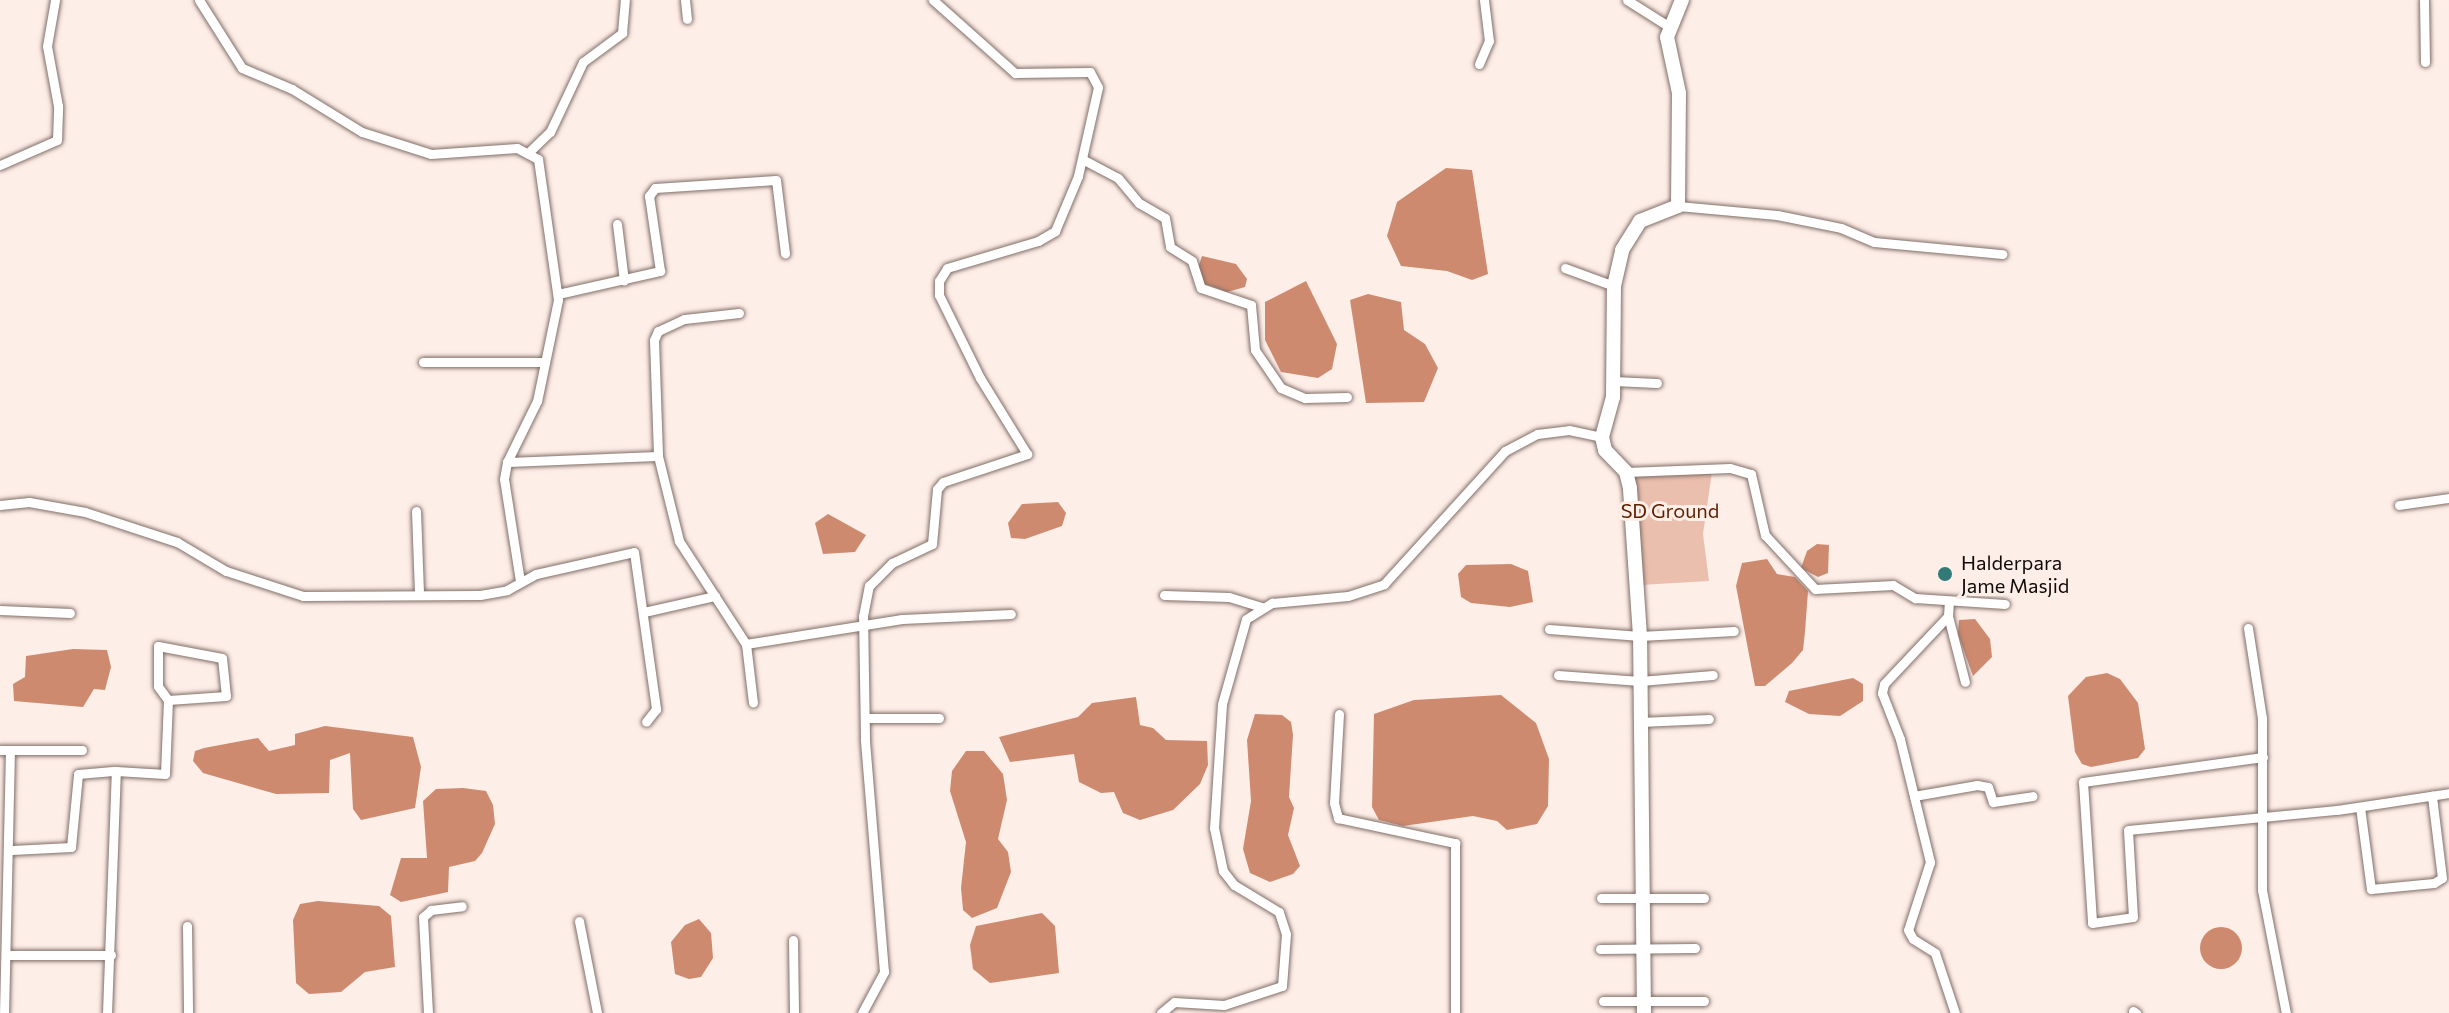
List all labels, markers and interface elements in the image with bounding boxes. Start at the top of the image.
park label: SD Ground [1621,498,1719,522]
place label: Halderpara Jame Masjid [1961,550,2069,597]
marker: Halderpara Jame Masjid [1936,565,1954,583]

